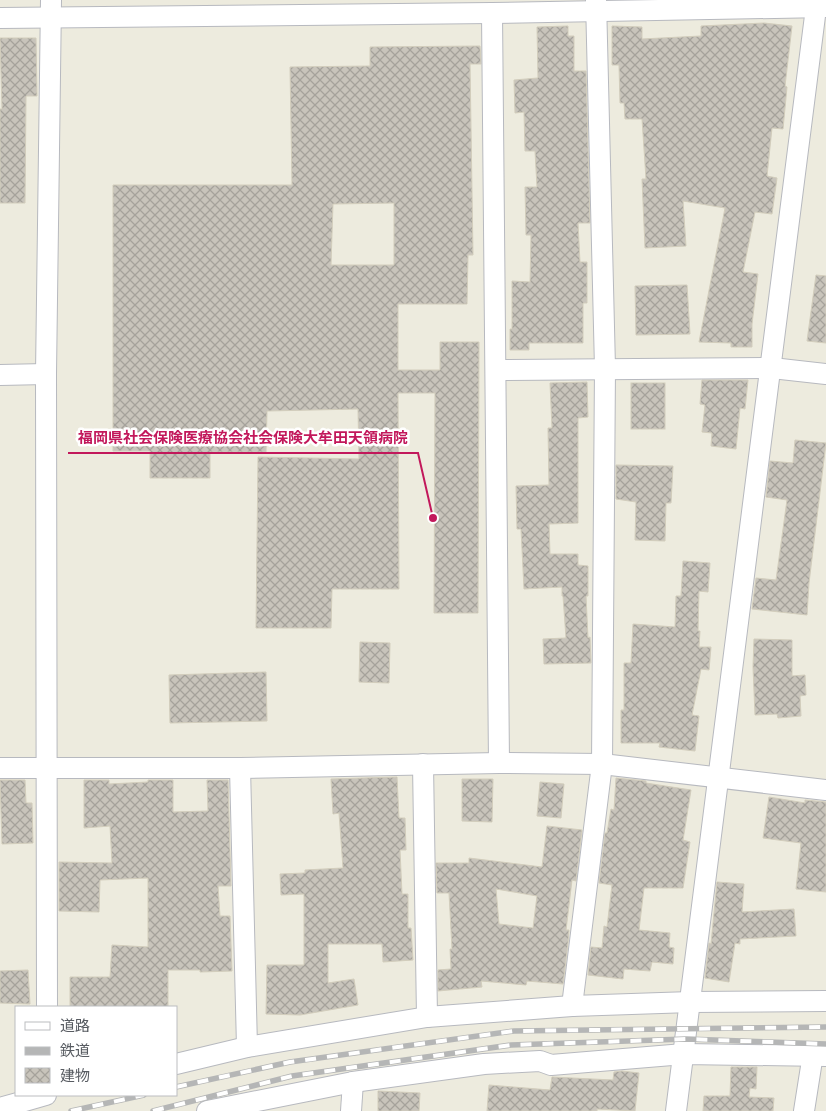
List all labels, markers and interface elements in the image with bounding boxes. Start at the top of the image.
callout: 福岡県社会保険医療協会社会保険大牟田天領病院 [68,423,418,453]
text: 福岡県社会保険医療協会社会保険大牟田天領病院 [77,429,408,447]
legend [15,1006,178,1096]
text: 道路 [60,1017,90,1035]
text: 鉄道 [60,1042,90,1060]
text: 建物 [60,1067,90,1085]

